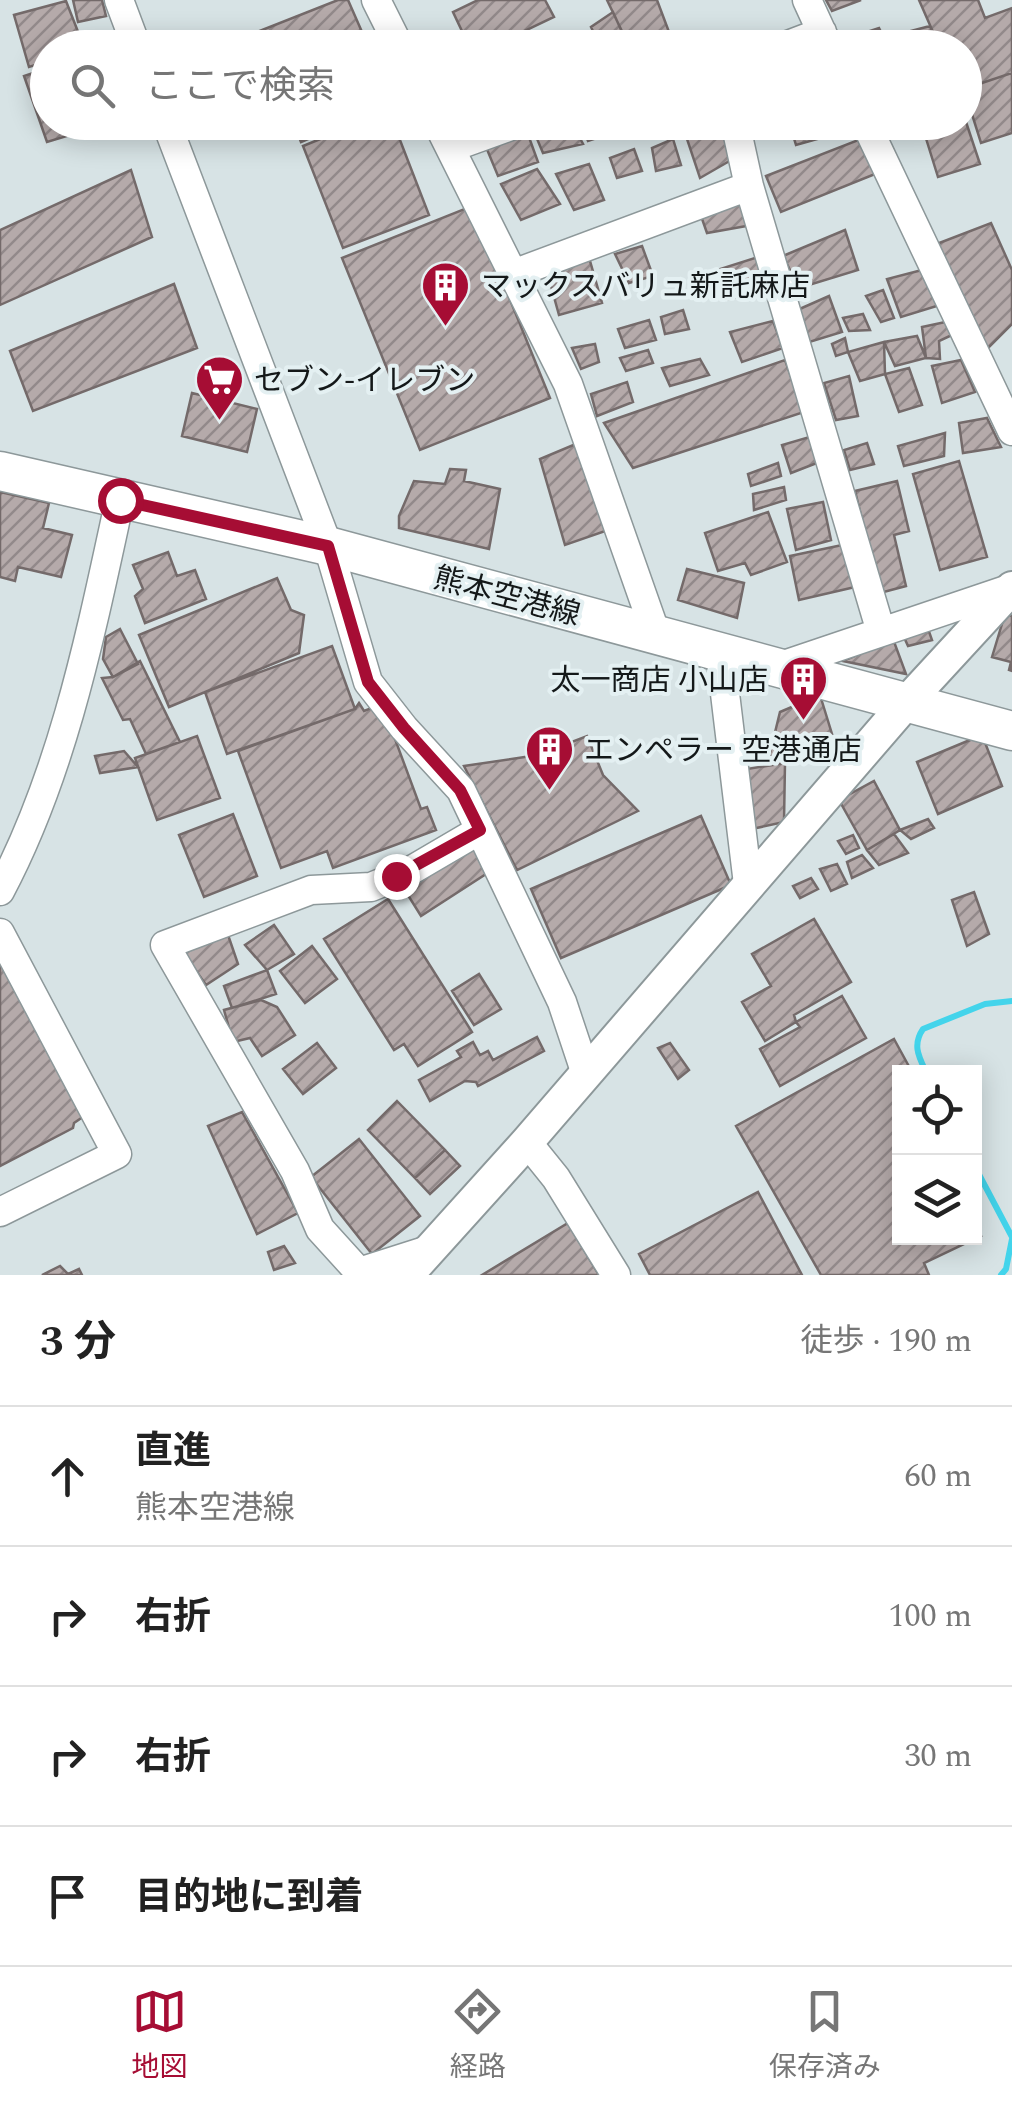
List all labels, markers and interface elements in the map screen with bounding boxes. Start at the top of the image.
search box [30,30,982,140]
icon: search [65,58,120,113]
text: ここで検索 [145,58,335,116]
building icon: マックスバリュ新託麻店 [420,260,472,328]
place label: マックスバリュ新託麻店 [481,264,810,310]
supermarket icon: セブン-イレブン [193,354,245,422]
place label: セブン-イレブン [254,358,475,404]
route start [98,478,144,524]
street label: 熊本空港線 [428,555,585,639]
building icon: 太一商店 小山店 [777,654,829,722]
place label: 太一商店 小山店 [551,658,768,704]
building icon: エンペラー 空港通店 [523,724,575,792]
place label: エンペラー 空港通店 [584,728,862,774]
route end [374,854,420,900]
map controls [892,1065,982,1245]
button: locate [892,1065,982,1155]
button: layers [892,1155,982,1245]
text: 3 分 [40,1311,116,1374]
text: 徒歩 · 190 m [800,1317,972,1366]
text: 直進 [135,1423,211,1481]
icon: ahead [40,1449,95,1504]
text: 60 m [904,1452,972,1501]
text: 熊本空港線 [135,1484,295,1533]
icon: right [40,1589,95,1644]
text: 右折 [135,1589,211,1647]
text: 100 m [888,1592,972,1641]
icon: right [40,1729,95,1784]
text: 右折 [135,1729,211,1787]
text: 30 m [904,1732,972,1781]
icon: arrive [40,1869,95,1924]
text: 目的地に到着 [135,1869,363,1927]
tab: 地図 [131,1984,187,2089]
tab: 経路 [450,1984,506,2089]
tab: 保存済み [769,1984,881,2089]

